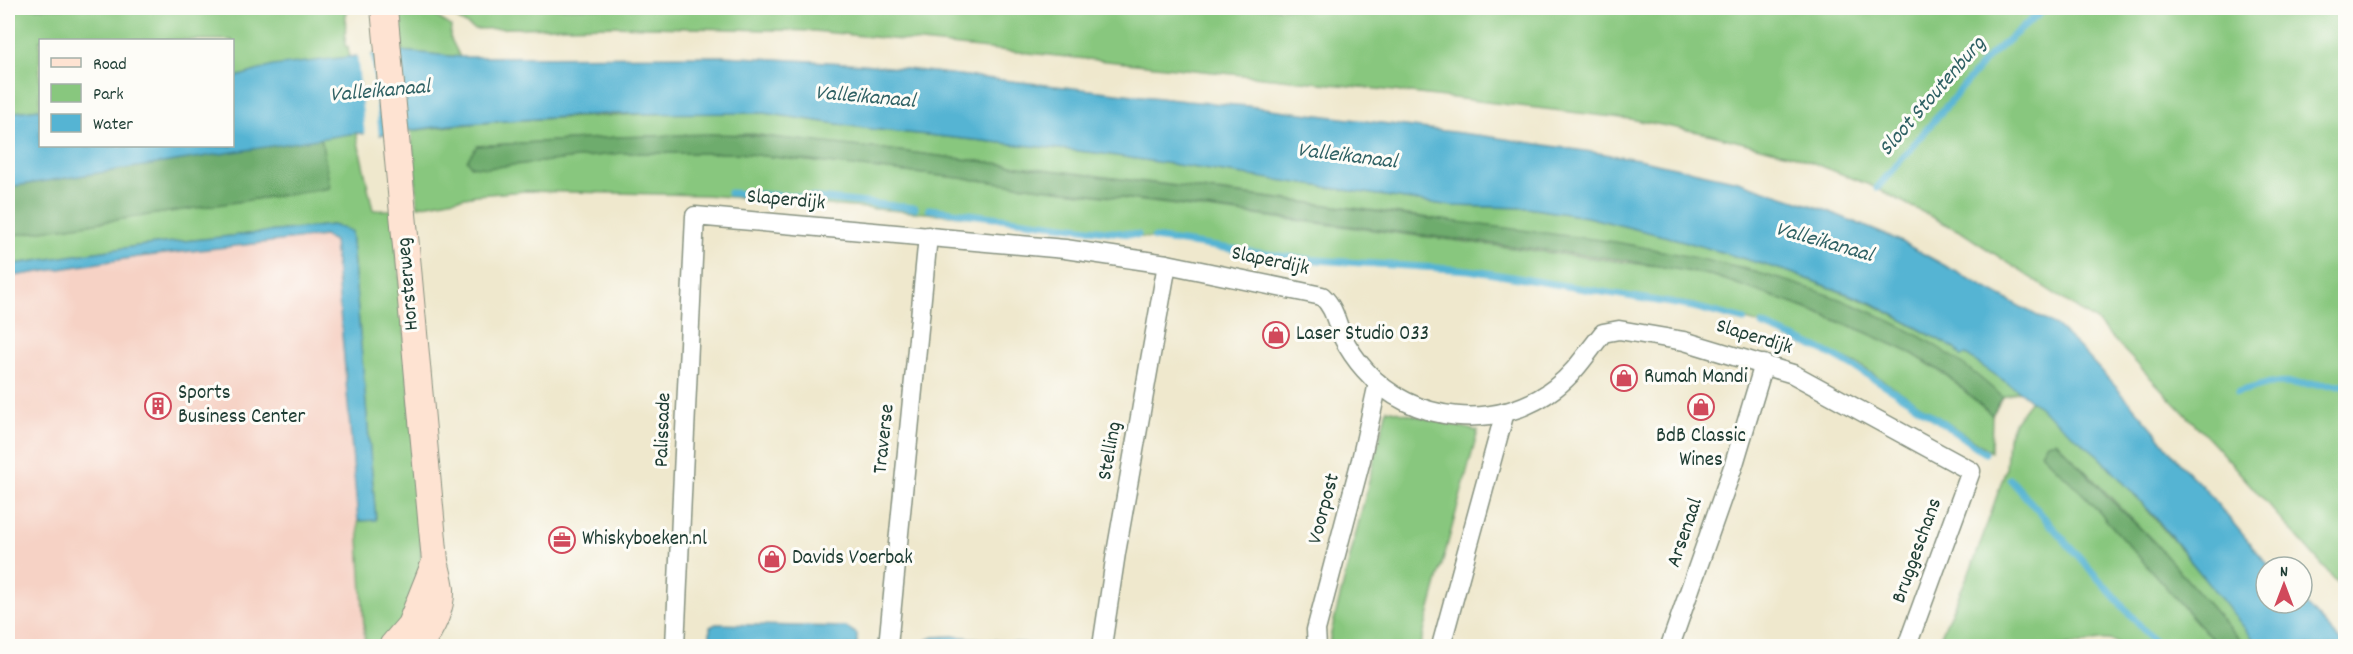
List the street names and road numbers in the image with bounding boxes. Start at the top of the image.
street label: Slaperdijk [746,183,826,219]
street label: Horsterweg [390,236,428,332]
street label: Slaperdijk [1228,239,1312,285]
street label: Slaperdijk [1712,312,1796,364]
street label: Palissade [648,392,680,468]
street label: Traverse [866,403,904,475]
street label: Stelling [1091,419,1131,483]
street label: Voorpost [1301,470,1349,548]
street label: Arsenaal [1660,494,1712,572]
street label: Bruggeschans [1885,494,1951,608]

